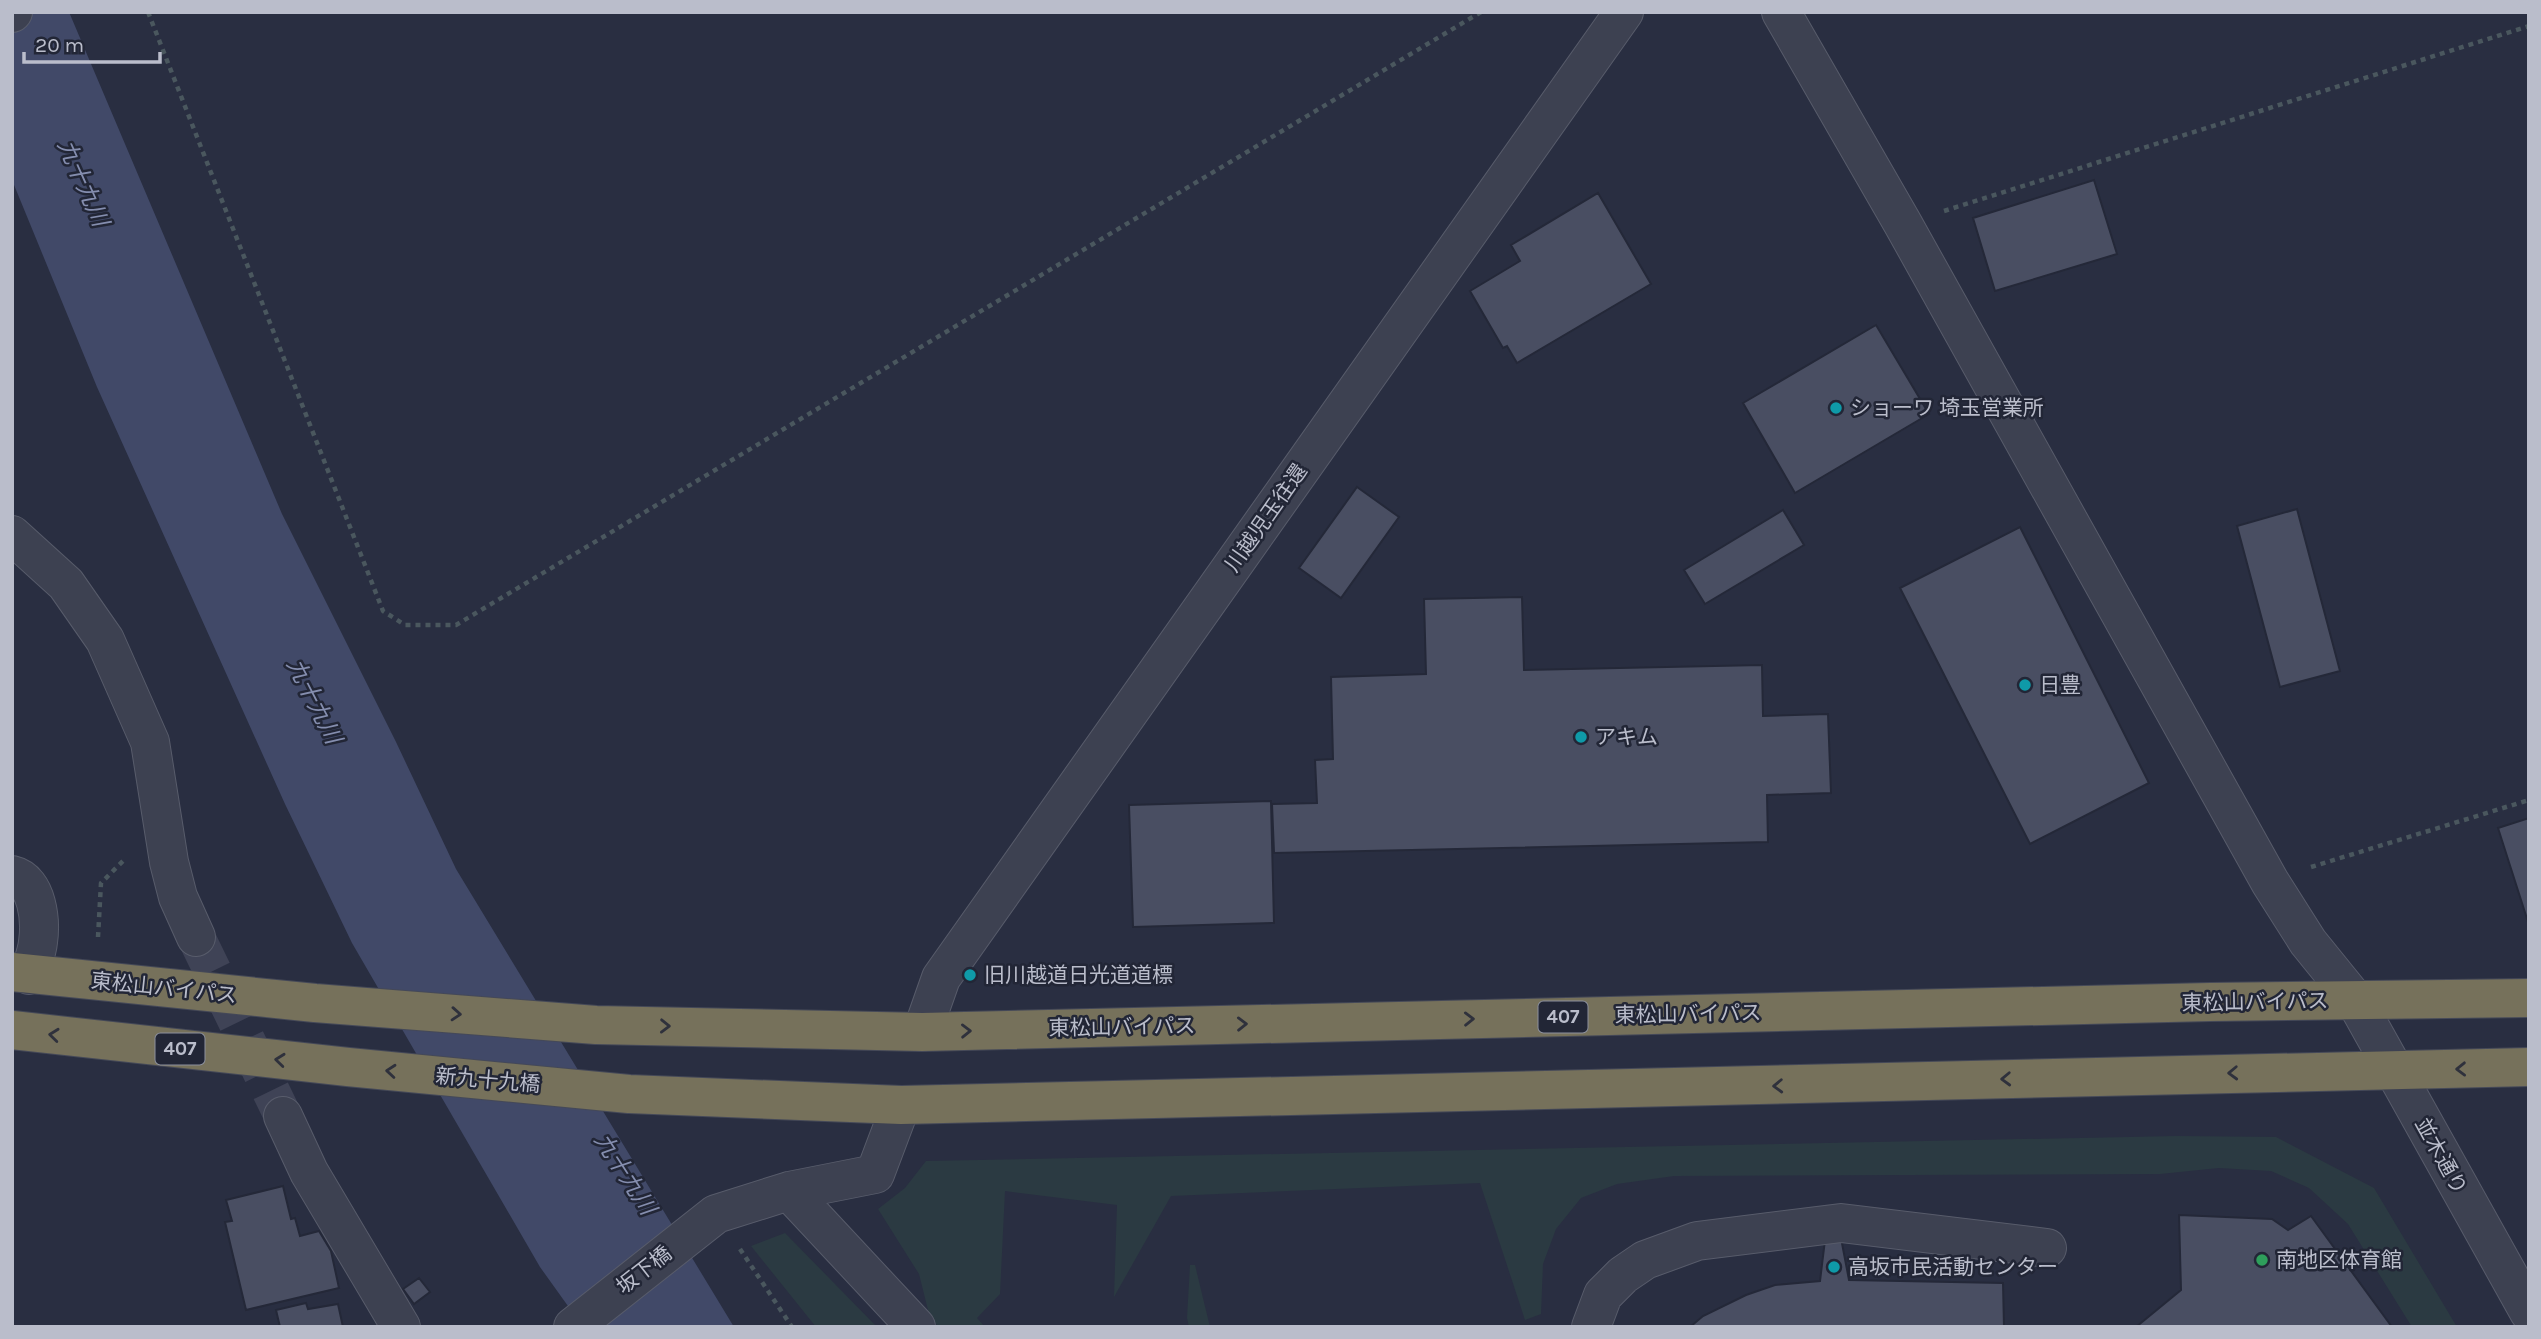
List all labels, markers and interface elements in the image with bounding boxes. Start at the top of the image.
scale bar [24,21,161,65]
text: 20 m [35,33,84,57]
water label: 九十九川 [52,135,115,233]
place label: ショーワ 埼玉営業所 [1850,396,2044,420]
marker: ショーワ 埼玉営業所 [1828,400,1844,416]
street label: 川越児玉往還 [1220,460,1312,576]
water label: 九十九川 [281,654,348,751]
place label: 日豊 [2039,673,2081,697]
marker: 日豊 [2017,677,2033,693]
place label: アキム [1595,725,1658,749]
marker: アキム [1573,729,1589,745]
place label: 旧川越道日光道道標 [984,963,1173,987]
marker: 旧川越道日光道道標 [962,967,978,983]
street label: 東松山バイパス [90,968,238,1008]
street label: 東松山バイパス [2182,989,2328,1015]
road number: 407 [1538,1001,1588,1032]
street label: 東松山バイパス [1615,1001,1761,1027]
one-way arrow [451,1006,462,1021]
one-way arrow [1465,1011,1475,1027]
street label: 東松山バイパス [1049,1014,1195,1040]
one-way arrow [1237,1016,1248,1032]
one-way arrow [660,1018,670,1034]
one-way arrow [960,1023,971,1038]
one-way arrow [48,1027,59,1042]
road number: 407 [156,1034,204,1064]
one-way arrow [274,1052,286,1067]
one-way arrow [2455,1062,2466,1077]
street label: 新九十九橋 [435,1063,541,1097]
one-way arrow [385,1064,396,1079]
one-way arrow [2227,1066,2238,1081]
one-way arrow [2000,1072,2011,1087]
one-way arrow [1772,1078,1783,1093]
street label: 並木通り [2410,1113,2472,1199]
water label: 九十九川 [589,1128,663,1222]
street label: 坂下橋 [612,1241,676,1299]
place label: 南地区体育館 [2276,1248,2402,1272]
marker: 南地区体育館 [2254,1252,2270,1268]
place label: 高坂市民活動センター [1848,1255,2058,1279]
marker: 高坂市民活動センター [1826,1259,1842,1275]

